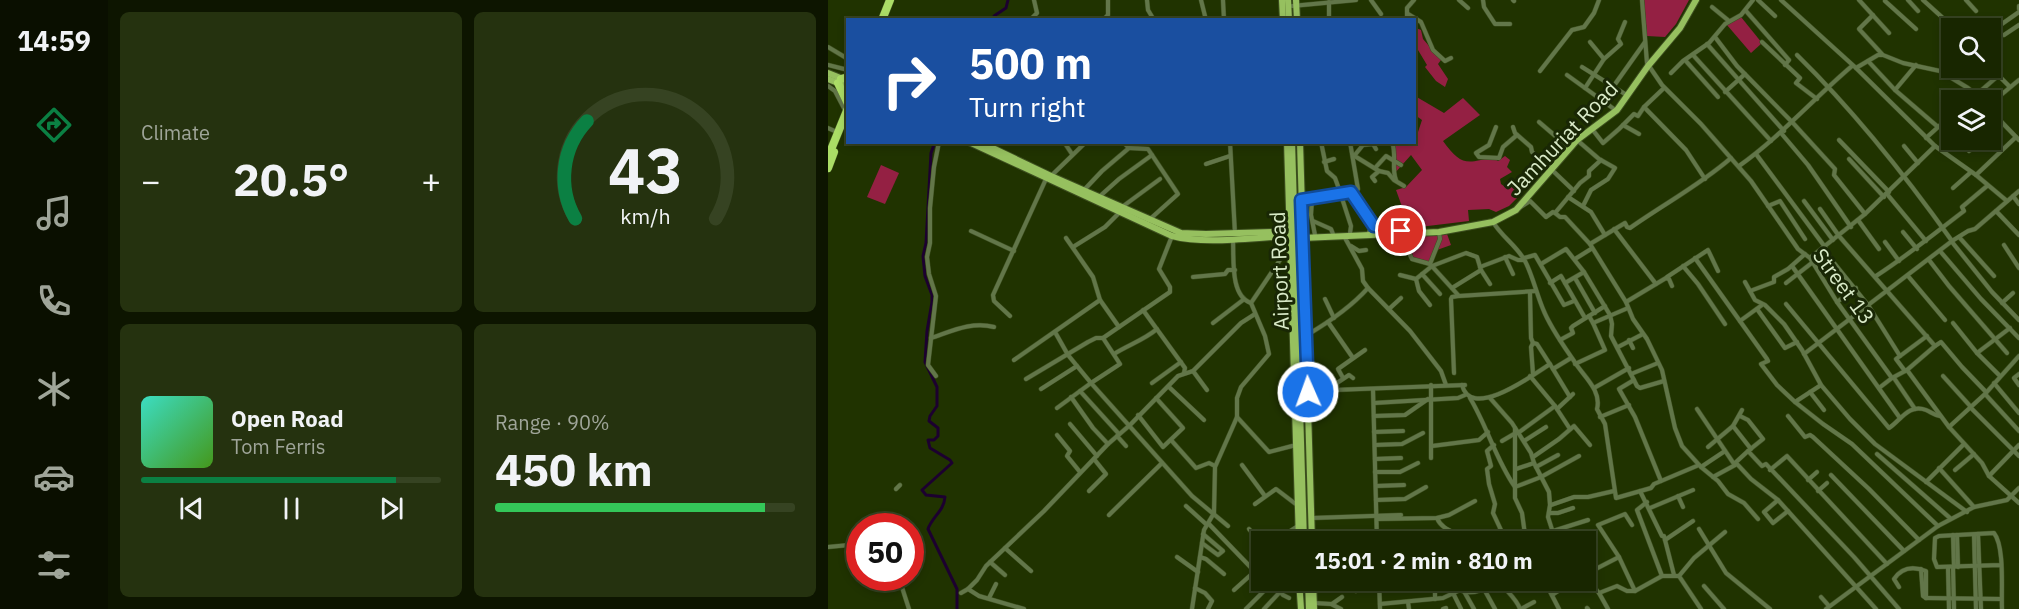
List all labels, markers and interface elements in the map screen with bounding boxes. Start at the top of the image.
map controls [1941,18,2001,150]
button: search [1941,18,2001,78]
text: 14:59 [17,23,91,58]
text: 500 m [969,36,1092,91]
icon: right [870,42,948,120]
street label: Jamhuriat Road [1500,75,1624,201]
text: Turn right [969,89,1086,124]
button: layers [1941,90,2001,150]
icon: directions [33,104,75,146]
text: Climate [141,119,210,146]
text: 43 [608,129,682,210]
text: 20.5° [233,150,349,208]
text: − [141,159,161,202]
text: + [421,159,441,202]
icon: music [33,192,75,234]
text: km/h [620,202,670,230]
pin [1375,205,1426,256]
street label: Airport Road [1263,211,1295,331]
icon: arrive [1384,214,1417,247]
street label: Street 13 [1807,242,1881,330]
icon: phone [33,280,75,322]
position arrow [1276,360,1340,424]
icon: climate [33,368,75,410]
text: Open Road [231,404,344,433]
text: Range · 90% [495,409,610,436]
text: Tom Ferris [231,433,326,460]
text: 450 km [495,440,653,498]
icon: car [33,456,75,498]
icon: previous [175,492,208,525]
icon: pause [275,492,308,525]
icon: next [375,492,408,525]
speed limit sign: 50 [846,513,924,591]
icon: filters [33,544,75,586]
text: 15:01 · 2 min · 810 m [1314,546,1533,575]

